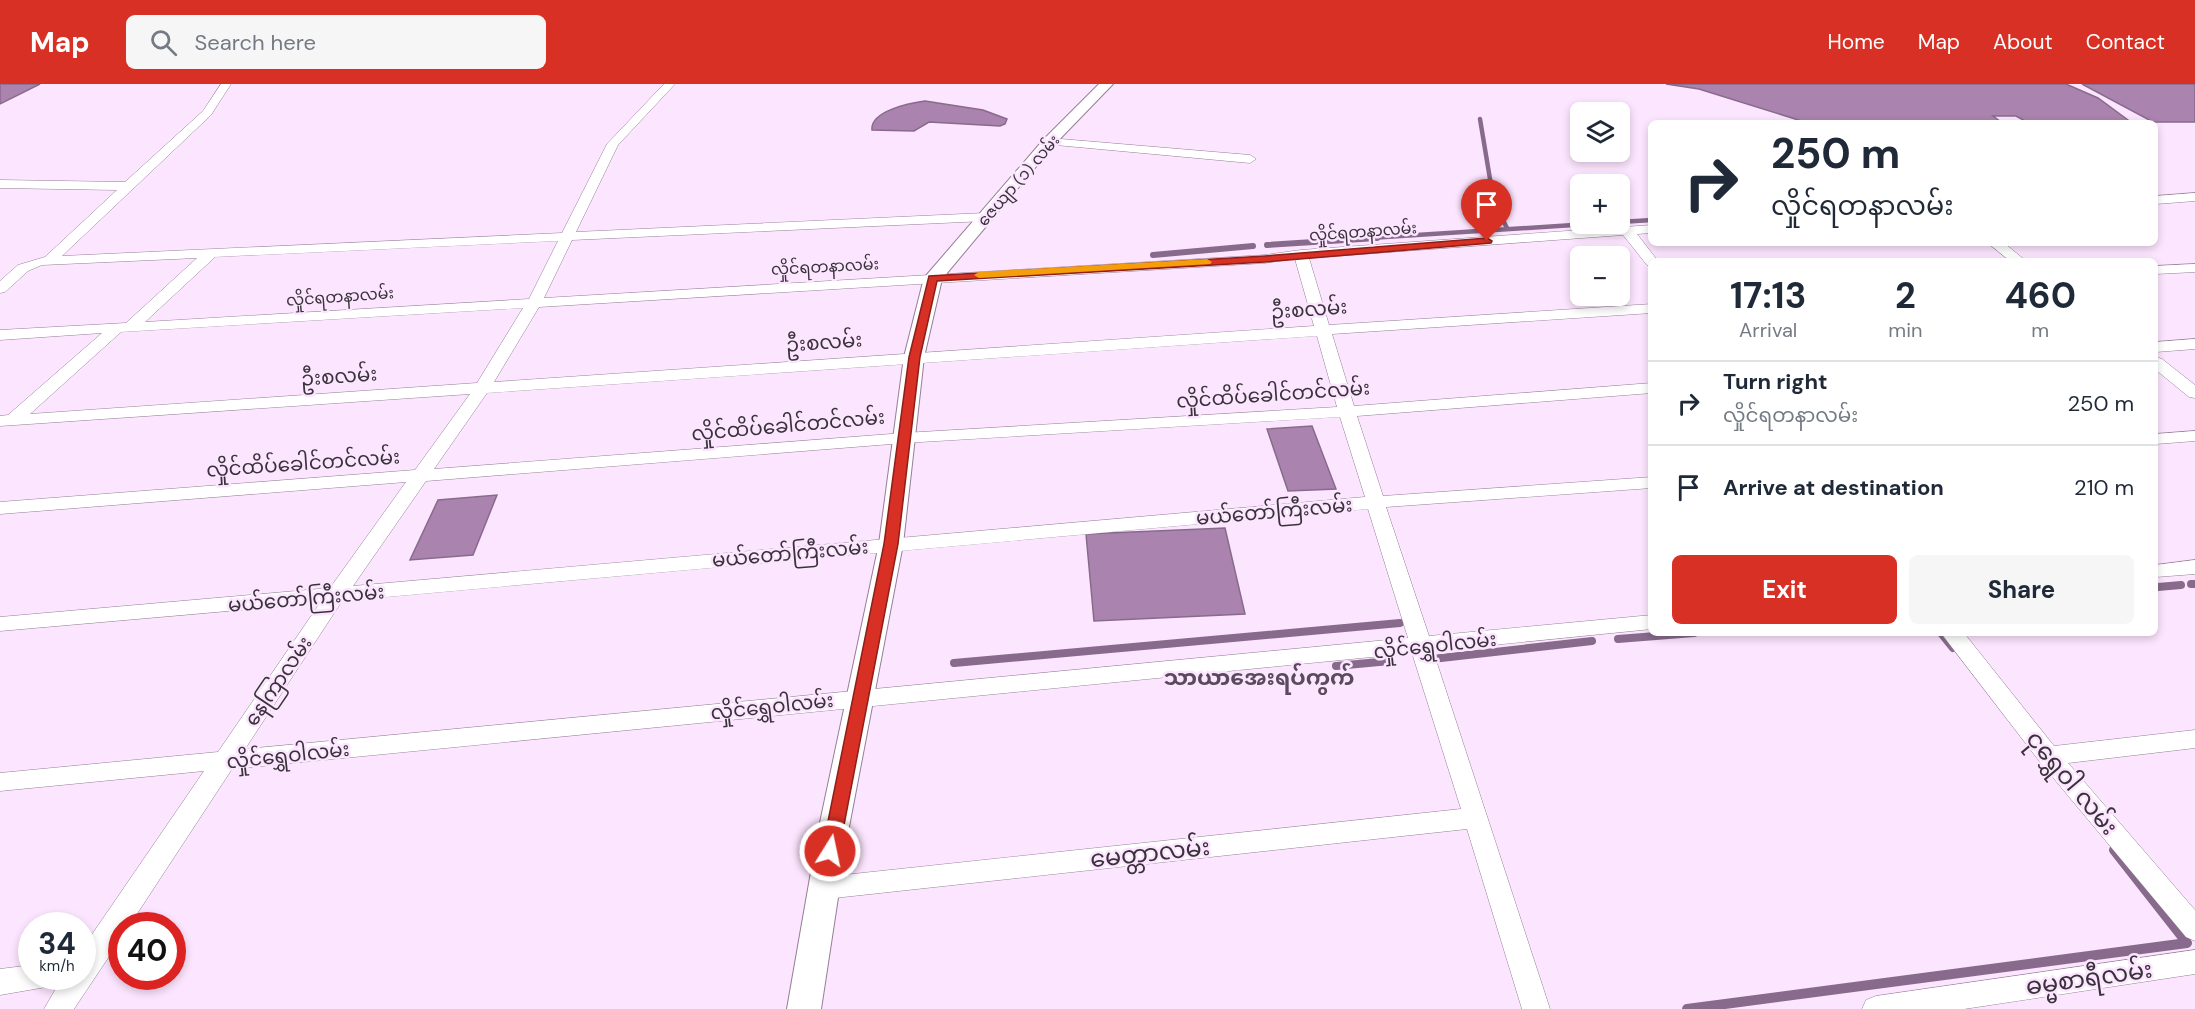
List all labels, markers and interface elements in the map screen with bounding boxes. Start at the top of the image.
search box [126,15,546,69]
text: Map [30,24,90,61]
icon: search [147,26,180,59]
text: Search here [195,28,316,57]
text: Home [1827,28,1885,56]
text: Map [1918,28,1960,56]
text: About [1993,28,2053,56]
text: Contact [2086,28,2165,56]
map controls [1570,102,1630,306]
button: layers [1570,102,1630,162]
text: 250 m [1771,126,1900,181]
street label: ဇေယျာ (၁) လမ်း [972,129,1066,233]
icon: right [1672,144,1750,222]
button: + [1570,174,1630,234]
pin [1461,179,1512,241]
icon: arrive [1470,188,1503,221]
text: လှိုင်ရတနာလမ်း [1771,188,1954,223]
street label: လှိုင်ရတနာလမ်း [1308,216,1418,249]
button: − [1570,246,1630,306]
street label: လှိုင်ရတနာလမ်း [770,252,880,283]
text: 17:13 [1730,272,1806,319]
text: 2 [1895,272,1916,319]
text: 460 [2004,272,2076,319]
street label: လှိုင်ရတနာလမ်း [285,281,395,314]
street label: ဦးစလမ်း [1270,292,1348,328]
text: Arrival [1739,317,1797,343]
text: min [1888,317,1922,343]
text: m [2031,317,2049,343]
street label: ဦးစလမ်း [785,325,863,361]
street label: ဦးစလမ်း [300,359,378,395]
text: Turn right [1723,367,1828,396]
street label: လှိုင်ထိပ်ခေါင်တင်လမ်း [1175,373,1371,417]
icon: right [1672,387,1705,420]
text: 250 m [2067,389,2134,418]
text: လှိုင်ရတနာလမ်း [1723,402,1858,428]
street label: လှိုင်ထိပ်ခေါင်တင်လမ်း [690,403,886,449]
street label: လှိုင်ထိပ်ခေါင်တင်လမ်း [205,442,401,486]
icon: arrive [1672,471,1705,504]
text: Arrive at destination [1723,473,1944,502]
text: 210 m [2074,473,2134,502]
street label: မယ်တော်ကြီးလမ်း [1195,490,1354,534]
street label: မယ်တော်ကြီးလမ်း [711,532,870,576]
button: Exit [1672,555,1897,624]
button: Share [1909,555,2134,624]
street label: မယ်တော်ကြီးလမ်း [227,577,386,621]
street label: လှိုင်ရွှေဝါလမ်း [1372,625,1498,667]
street label: နေကြာလမ်း [238,631,320,733]
district label: သာယာအေးရပ်ကွက် [1163,662,1355,695]
street label: လှိုင်ရွှေဝါလမ်း [709,686,835,728]
street label: ငုရွှေဝါ လမ်း [2016,724,2125,844]
street label: လှိုင်ရွှေဝါလမ်း [225,735,351,777]
position arrow [798,819,862,883]
street label: မေတ္တာလမ်း [1088,831,1212,878]
speed limit sign: 40 [108,912,186,990]
text: 34 [38,924,76,963]
street label: ဓမ္မစာရီလမ်း [2024,953,2155,1006]
text: km/h [39,956,75,976]

